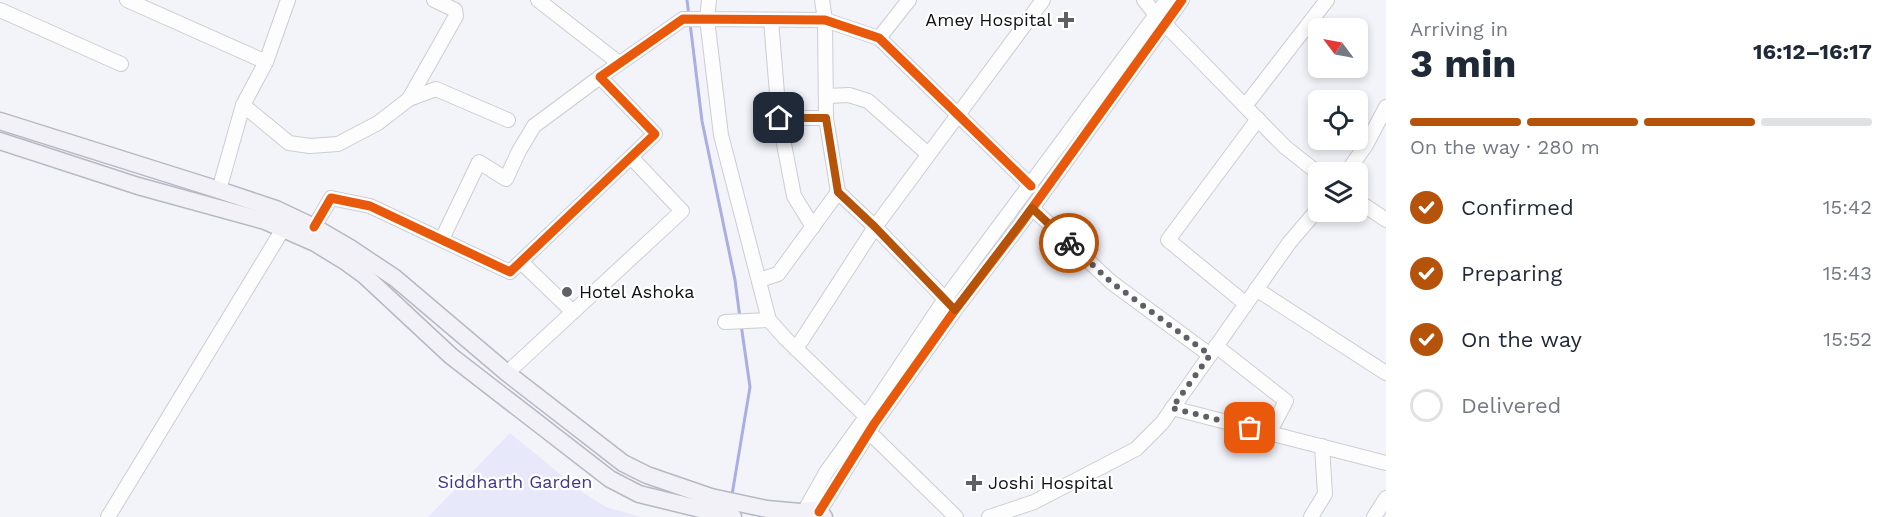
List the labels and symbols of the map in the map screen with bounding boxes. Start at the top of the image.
place label: Amey Hospital [925,9,1052,30]
marker: Amey Hospital [1057,11,1075,29]
north arrow [1308,18,1368,78]
pin [753,92,804,143]
courier [1039,213,1099,273]
place label: Hotel Ashoka [579,281,694,302]
marker: Hotel Ashoka [560,285,574,299]
pin [1224,402,1275,453]
park label: Siddharth Garden [438,471,592,492]
place label: Joshi Hospital [988,472,1114,493]
marker: Joshi Hospital [965,474,983,492]

